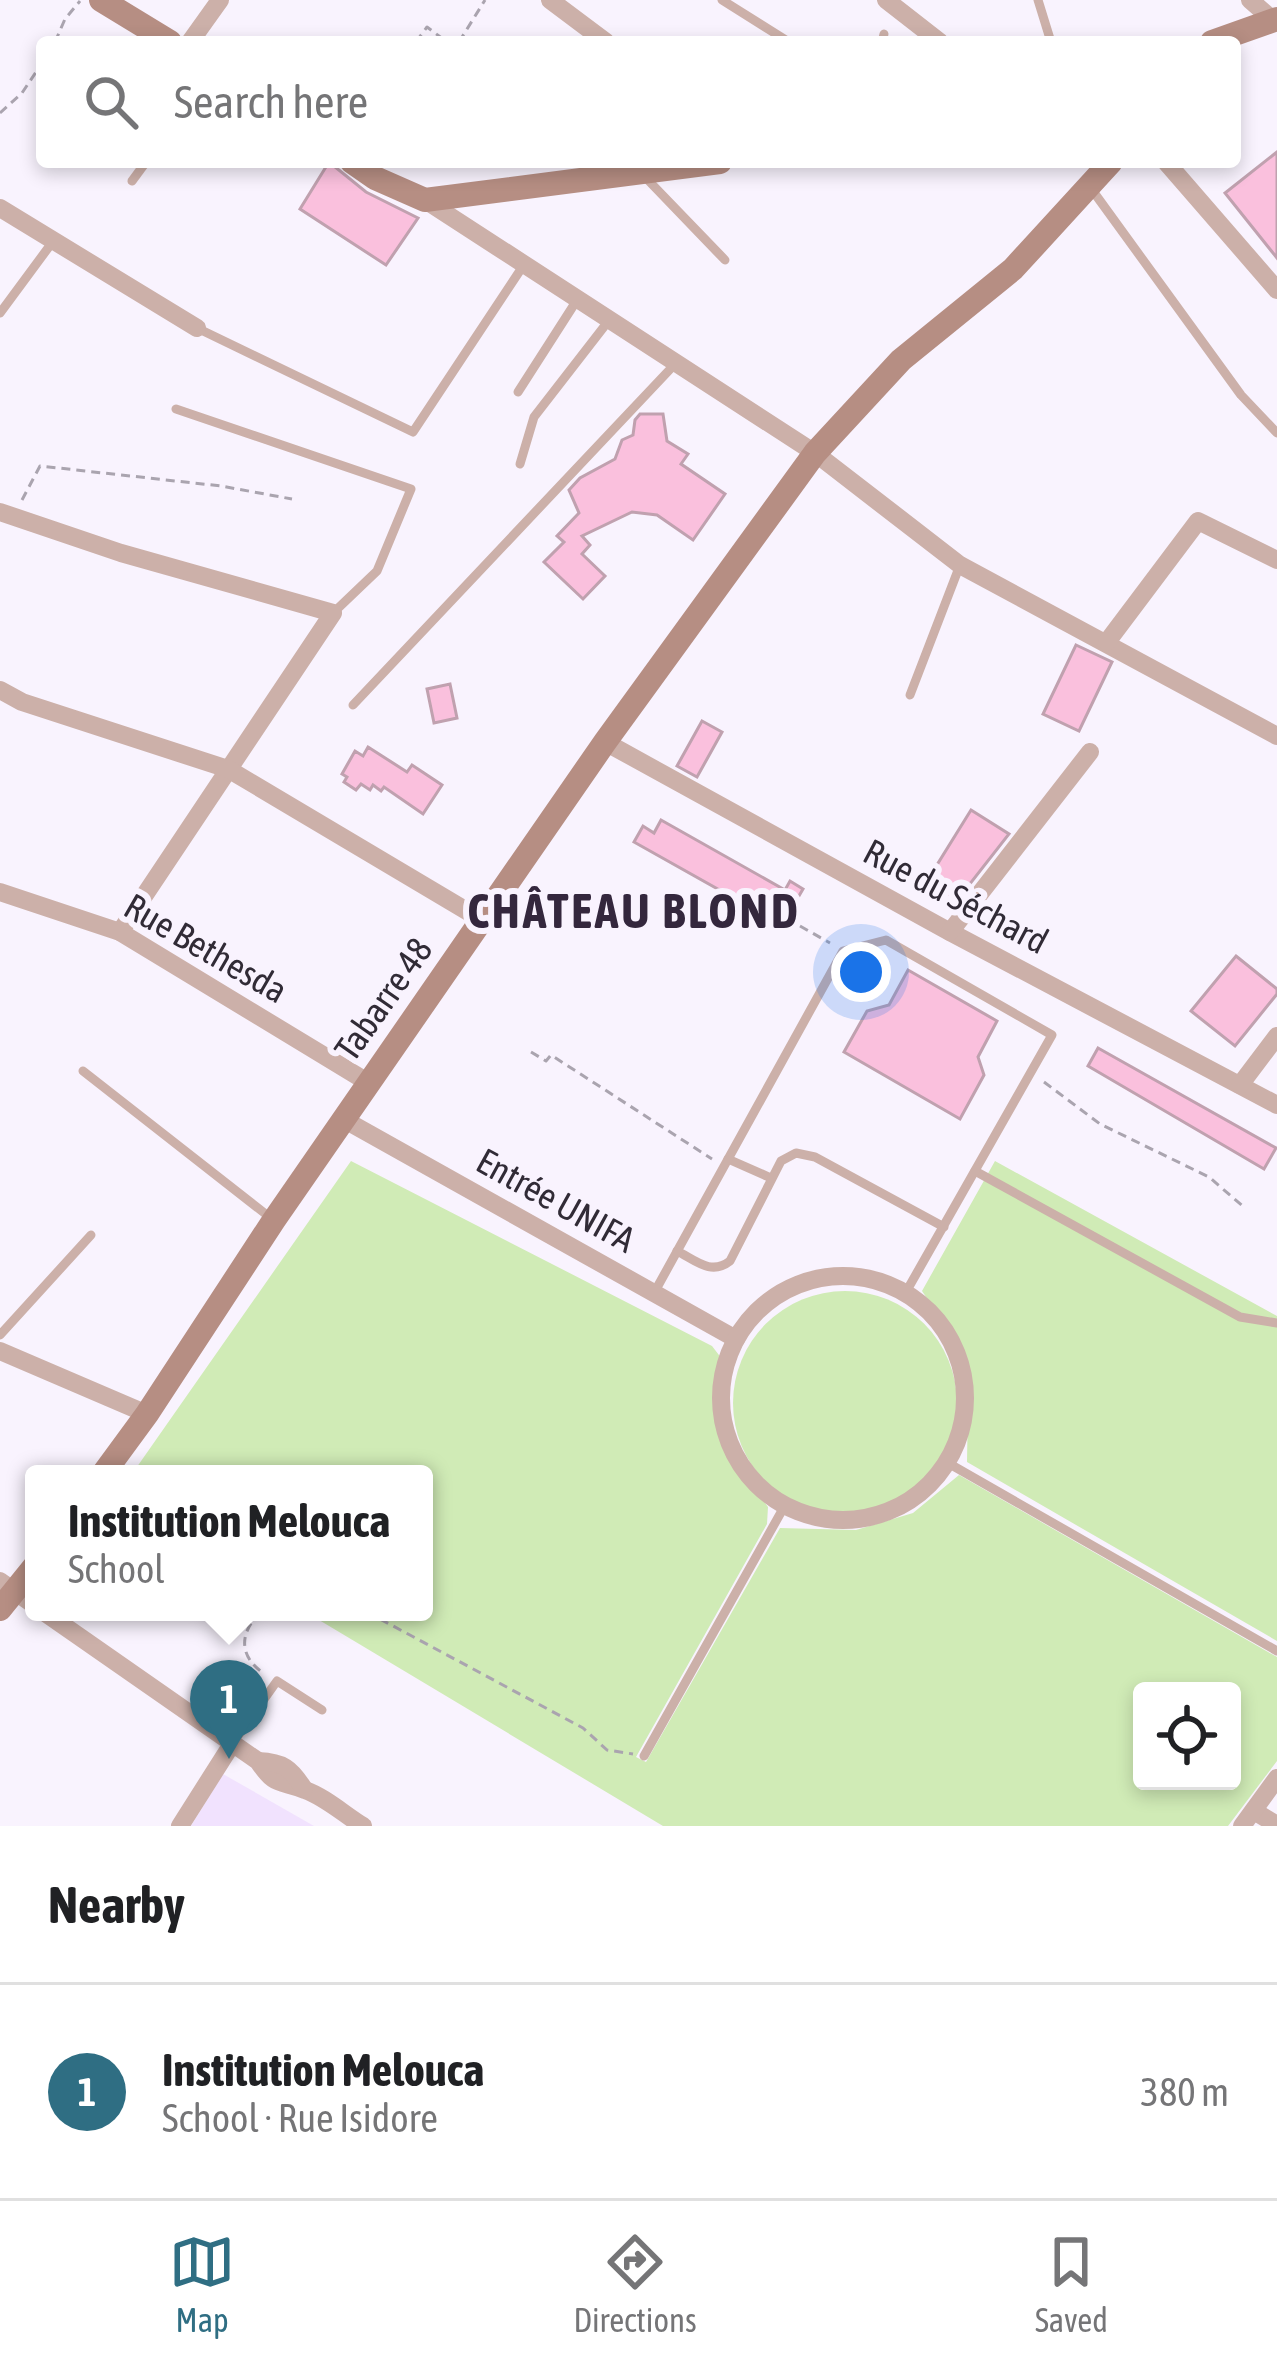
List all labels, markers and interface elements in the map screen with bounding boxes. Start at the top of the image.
search box [36,36,1241,168]
icon: search [78,69,144,135]
text: Search here [174,76,368,128]
street label: Rue du Séchard [857,830,1055,962]
district label: CHÂTEAU BLOND [467,883,801,938]
street label: Rue Bethesda [117,885,295,1011]
street label: Tabarre 48 [326,930,440,1068]
your location [831,942,891,1002]
street label: Entrée UNIFA [470,1139,643,1261]
popup [25,1465,433,1621]
text: Institution Melouca [68,1495,390,1547]
text: School [68,1547,165,1591]
pin: 1 [190,1660,268,1759]
map controls [1133,1682,1241,1790]
button: locate [1133,1682,1241,1790]
text: Nearby [48,1875,185,1934]
text: Institution Melouca [162,2044,484,2096]
text: 1 [78,2070,96,2114]
text: 380 m [1141,2070,1229,2114]
text: School · Rue Isidore [162,2096,438,2140]
tab: Map [169,2229,235,2339]
tab: Directions [573,2229,697,2339]
tab: Saved [1035,2229,1108,2339]

